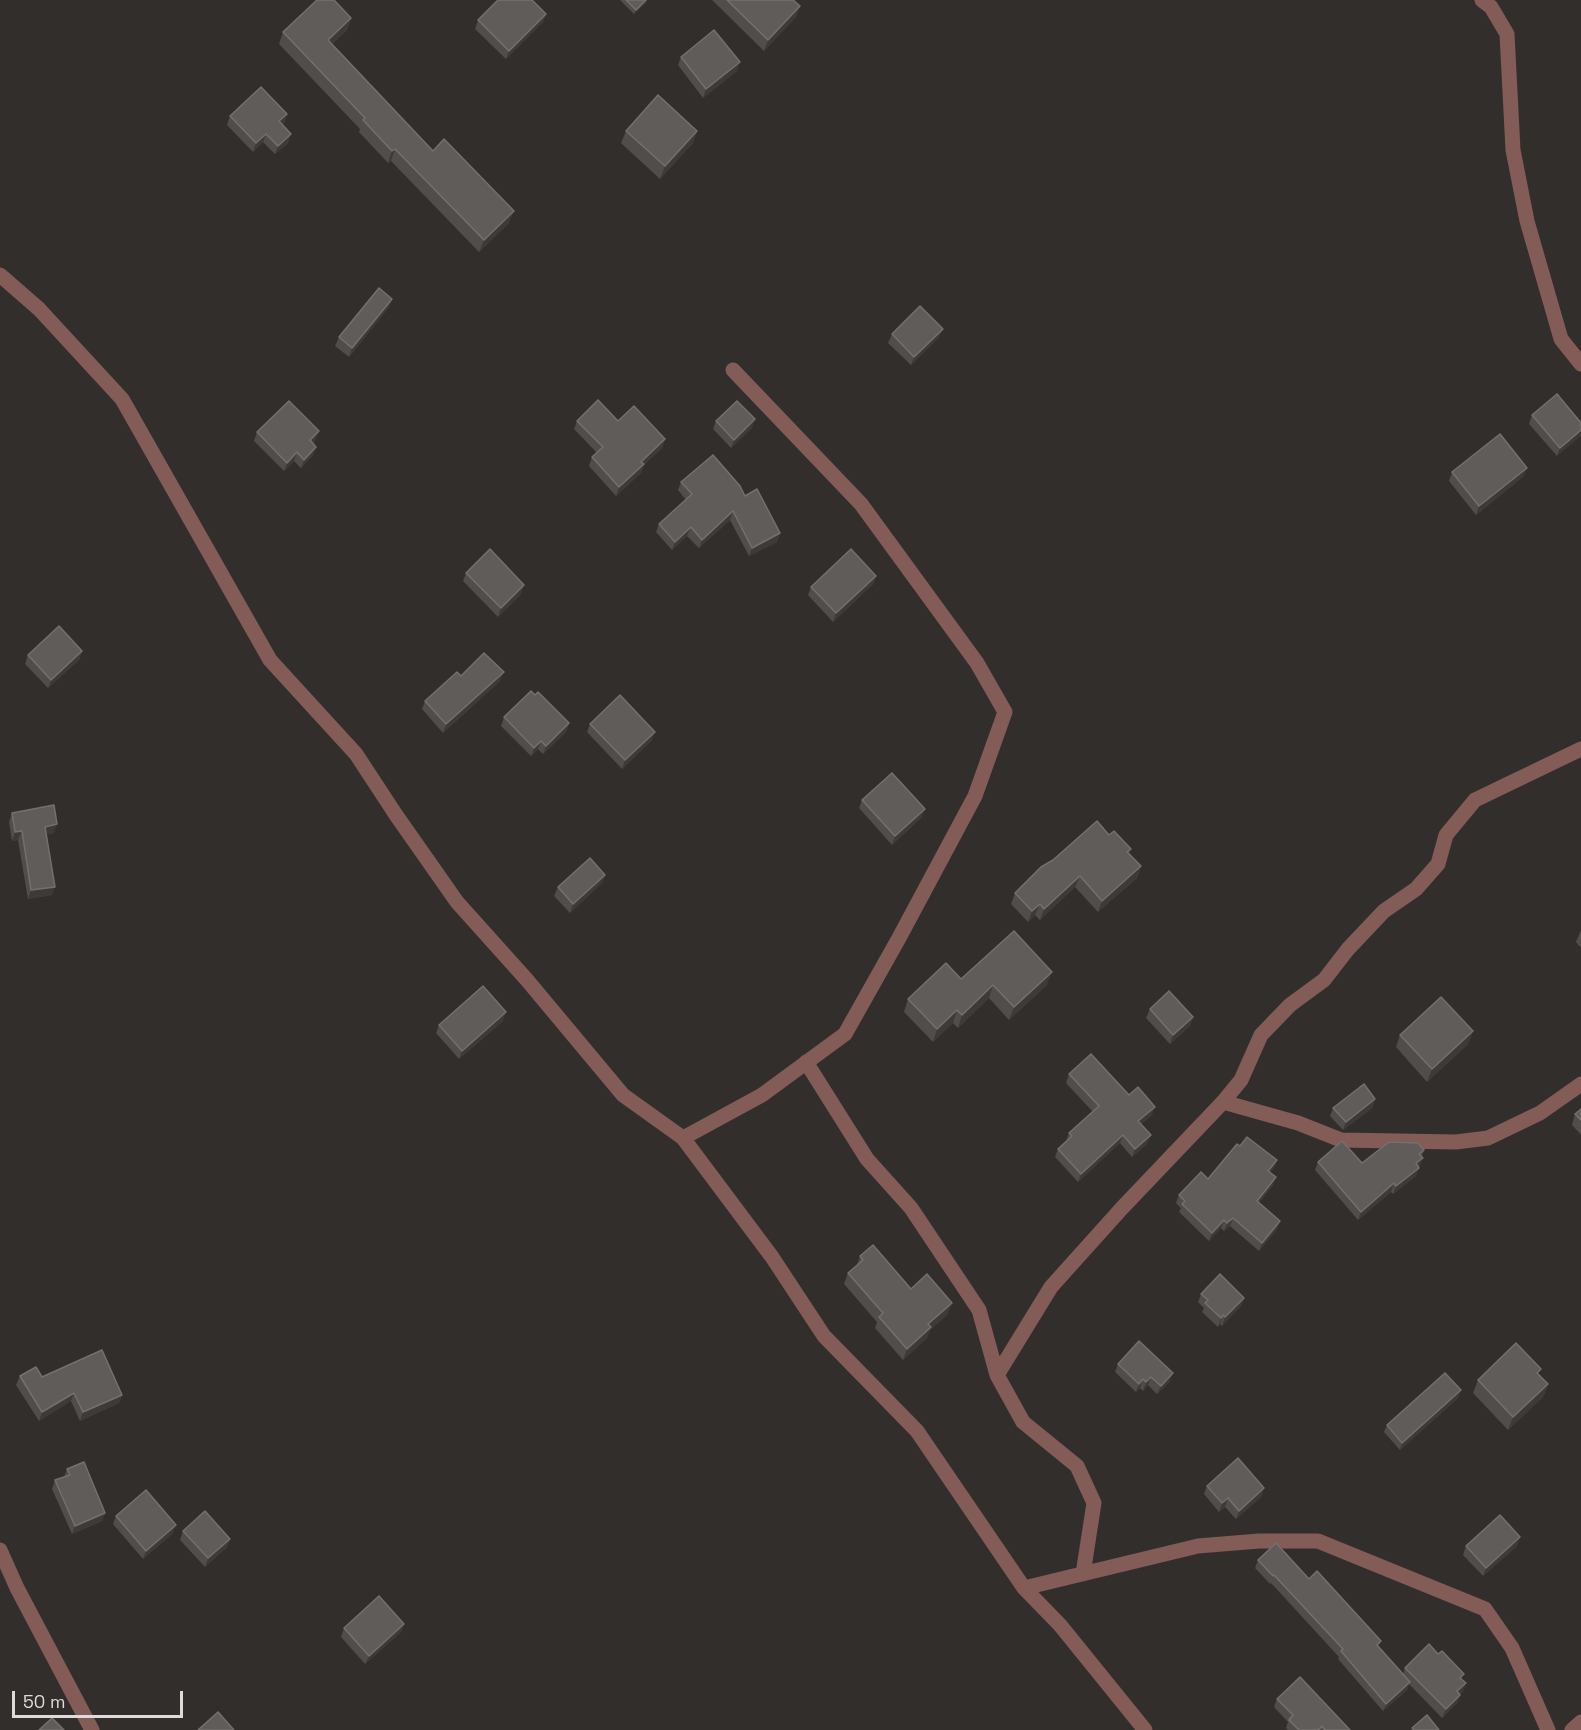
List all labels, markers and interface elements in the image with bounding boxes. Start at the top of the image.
scale bar [15,1679,186,1717]
text: 50 m [23,1690,65,1713]

